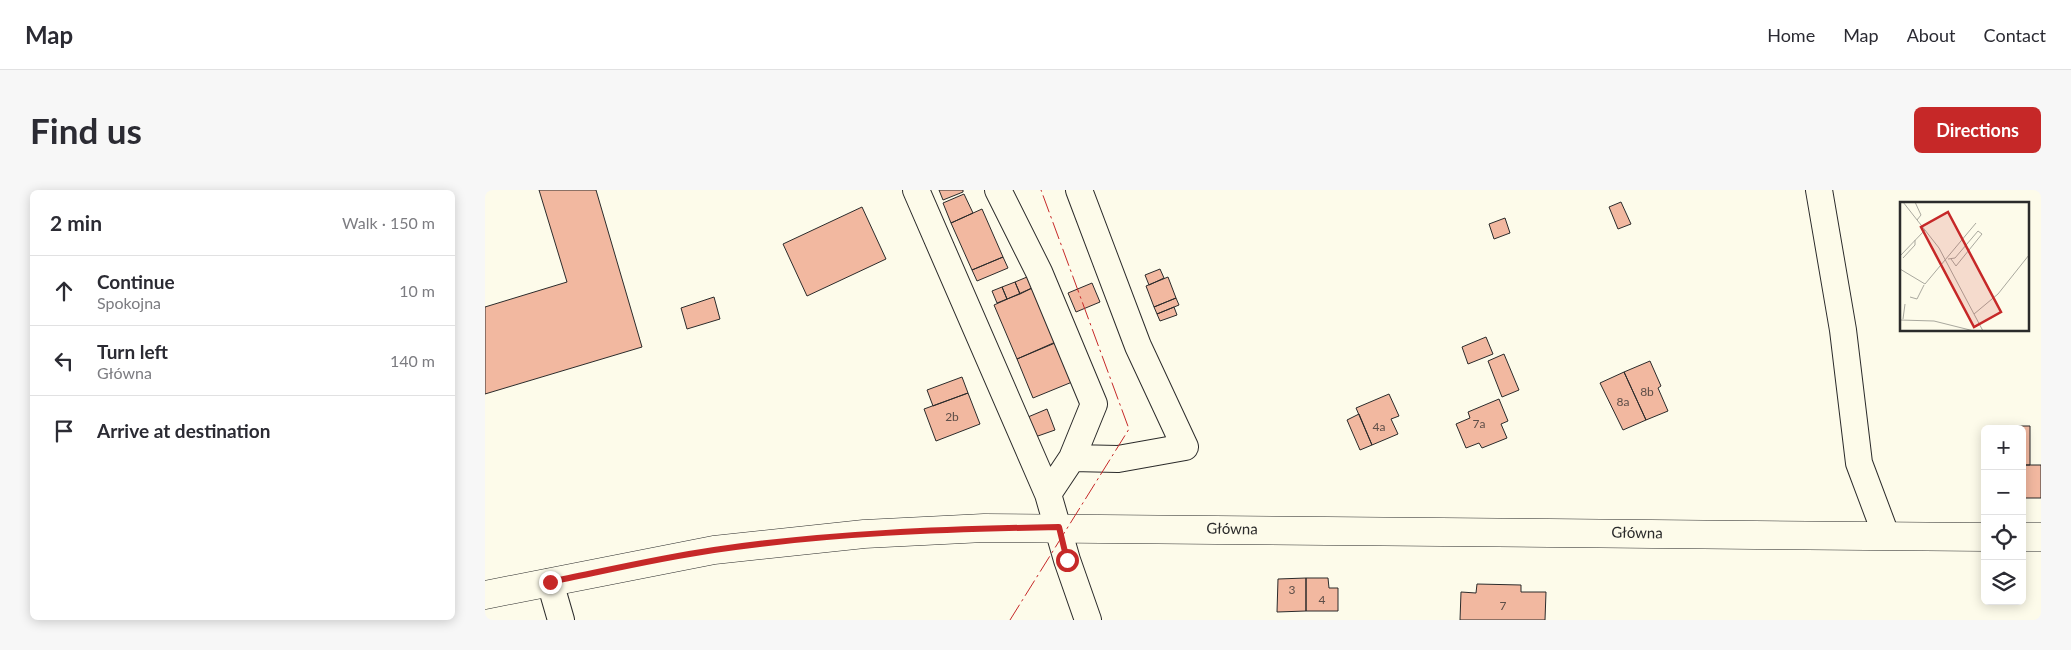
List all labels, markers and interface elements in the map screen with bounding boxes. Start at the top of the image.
text: Map [25,20,73,49]
text: Home [1767,24,1815,46]
text: Map [1843,24,1879,46]
text: About [1907,24,1956,46]
text: Contact [1984,24,2046,46]
button: Directions [1914,107,2041,153]
text: Find us [30,109,142,151]
inset map [1900,202,2029,331]
text: 2 min [50,210,102,235]
text: Walk · 150 m [342,213,435,232]
text: Continue [97,270,175,293]
icon: ahead [50,277,78,305]
text: 10 m [399,281,435,300]
text: Spokojna [97,293,161,312]
text: Turn left [97,340,168,363]
icon: left [50,347,78,375]
text: 140 m [390,351,435,370]
text: Główna [97,363,152,382]
house number: 8b [1640,384,1654,399]
house number: 8a [1617,394,1629,409]
house number: 2b [945,409,959,424]
house number: 7a [1473,416,1485,431]
icon: arrive [50,417,78,445]
text: Arrive at destination [97,419,270,442]
house number: 4a [1373,419,1385,434]
map controls [1981,425,2026,605]
button: + [1981,425,2026,470]
button: − [1981,470,2026,515]
button: locate [1981,515,2026,560]
street label: Główna [1206,519,1258,537]
street label: Główna [1611,523,1663,541]
route start [1056,549,1079,572]
button: layers [1981,560,2026,605]
route end [539,571,562,594]
house number: 3 [1289,582,1296,597]
house number: 4 [1319,592,1326,607]
house number: 7 [1500,598,1507,613]

